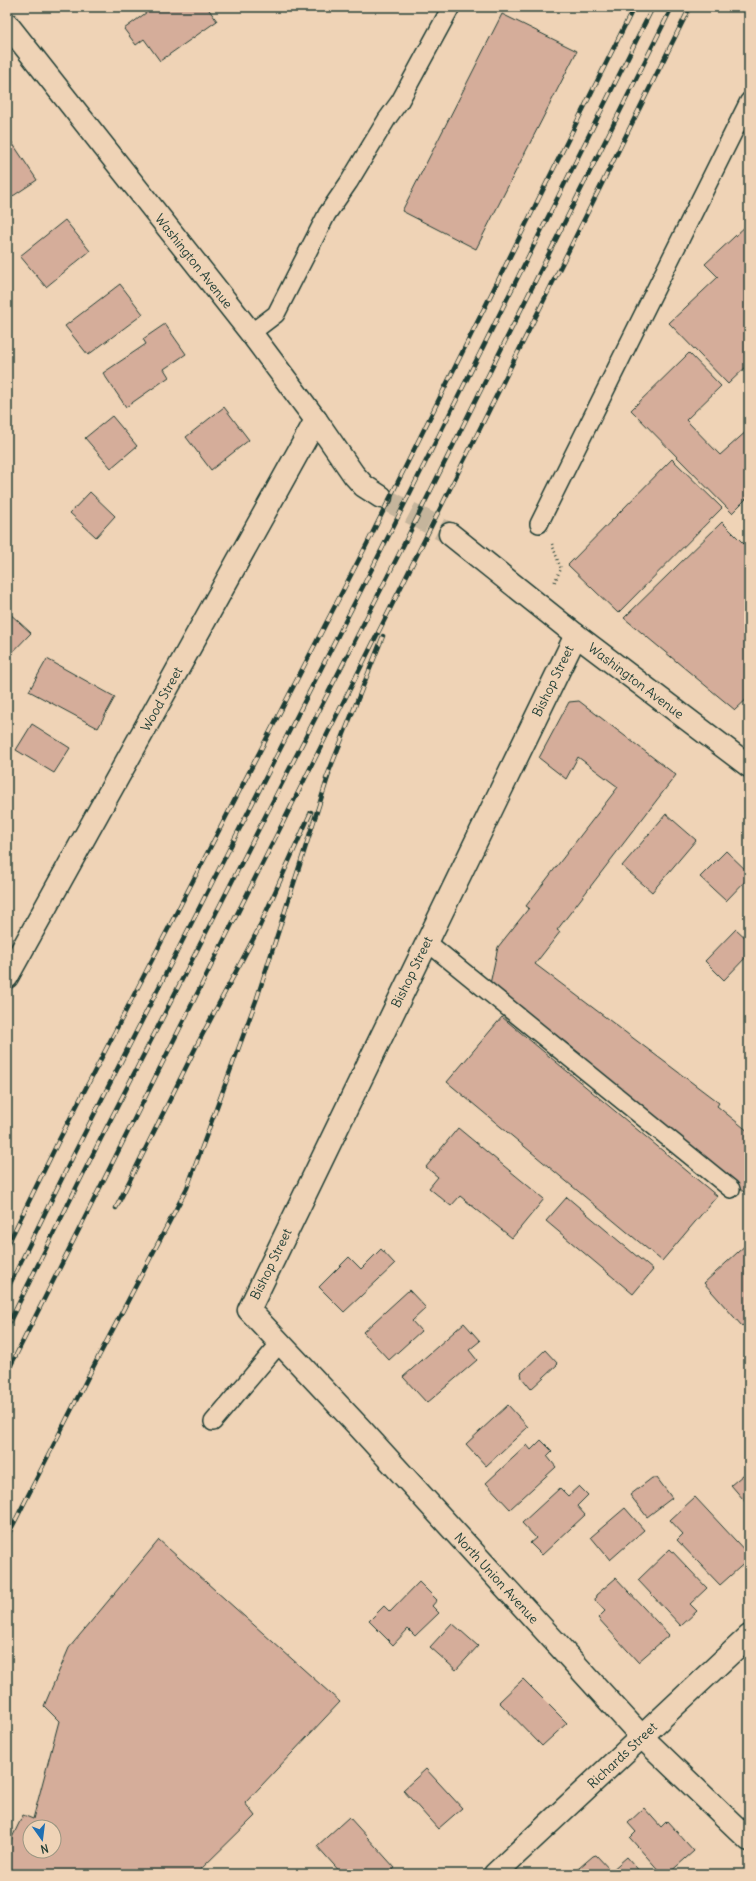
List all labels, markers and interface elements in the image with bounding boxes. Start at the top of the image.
street label: Washington Avenue [152,210,237,312]
street label: Washington Avenue [585,639,688,722]
street label: Bishop Street [528,642,578,719]
street label: Wood Street [136,663,186,734]
street label: Bishop Street [387,933,437,1010]
street label: Bishop Street [246,1225,296,1302]
street label: North Union Avenue [451,1529,543,1627]
street label: Richards Street [584,1718,661,1792]
north arrow [22,1819,62,1859]
text: N [39,1841,50,1856]

